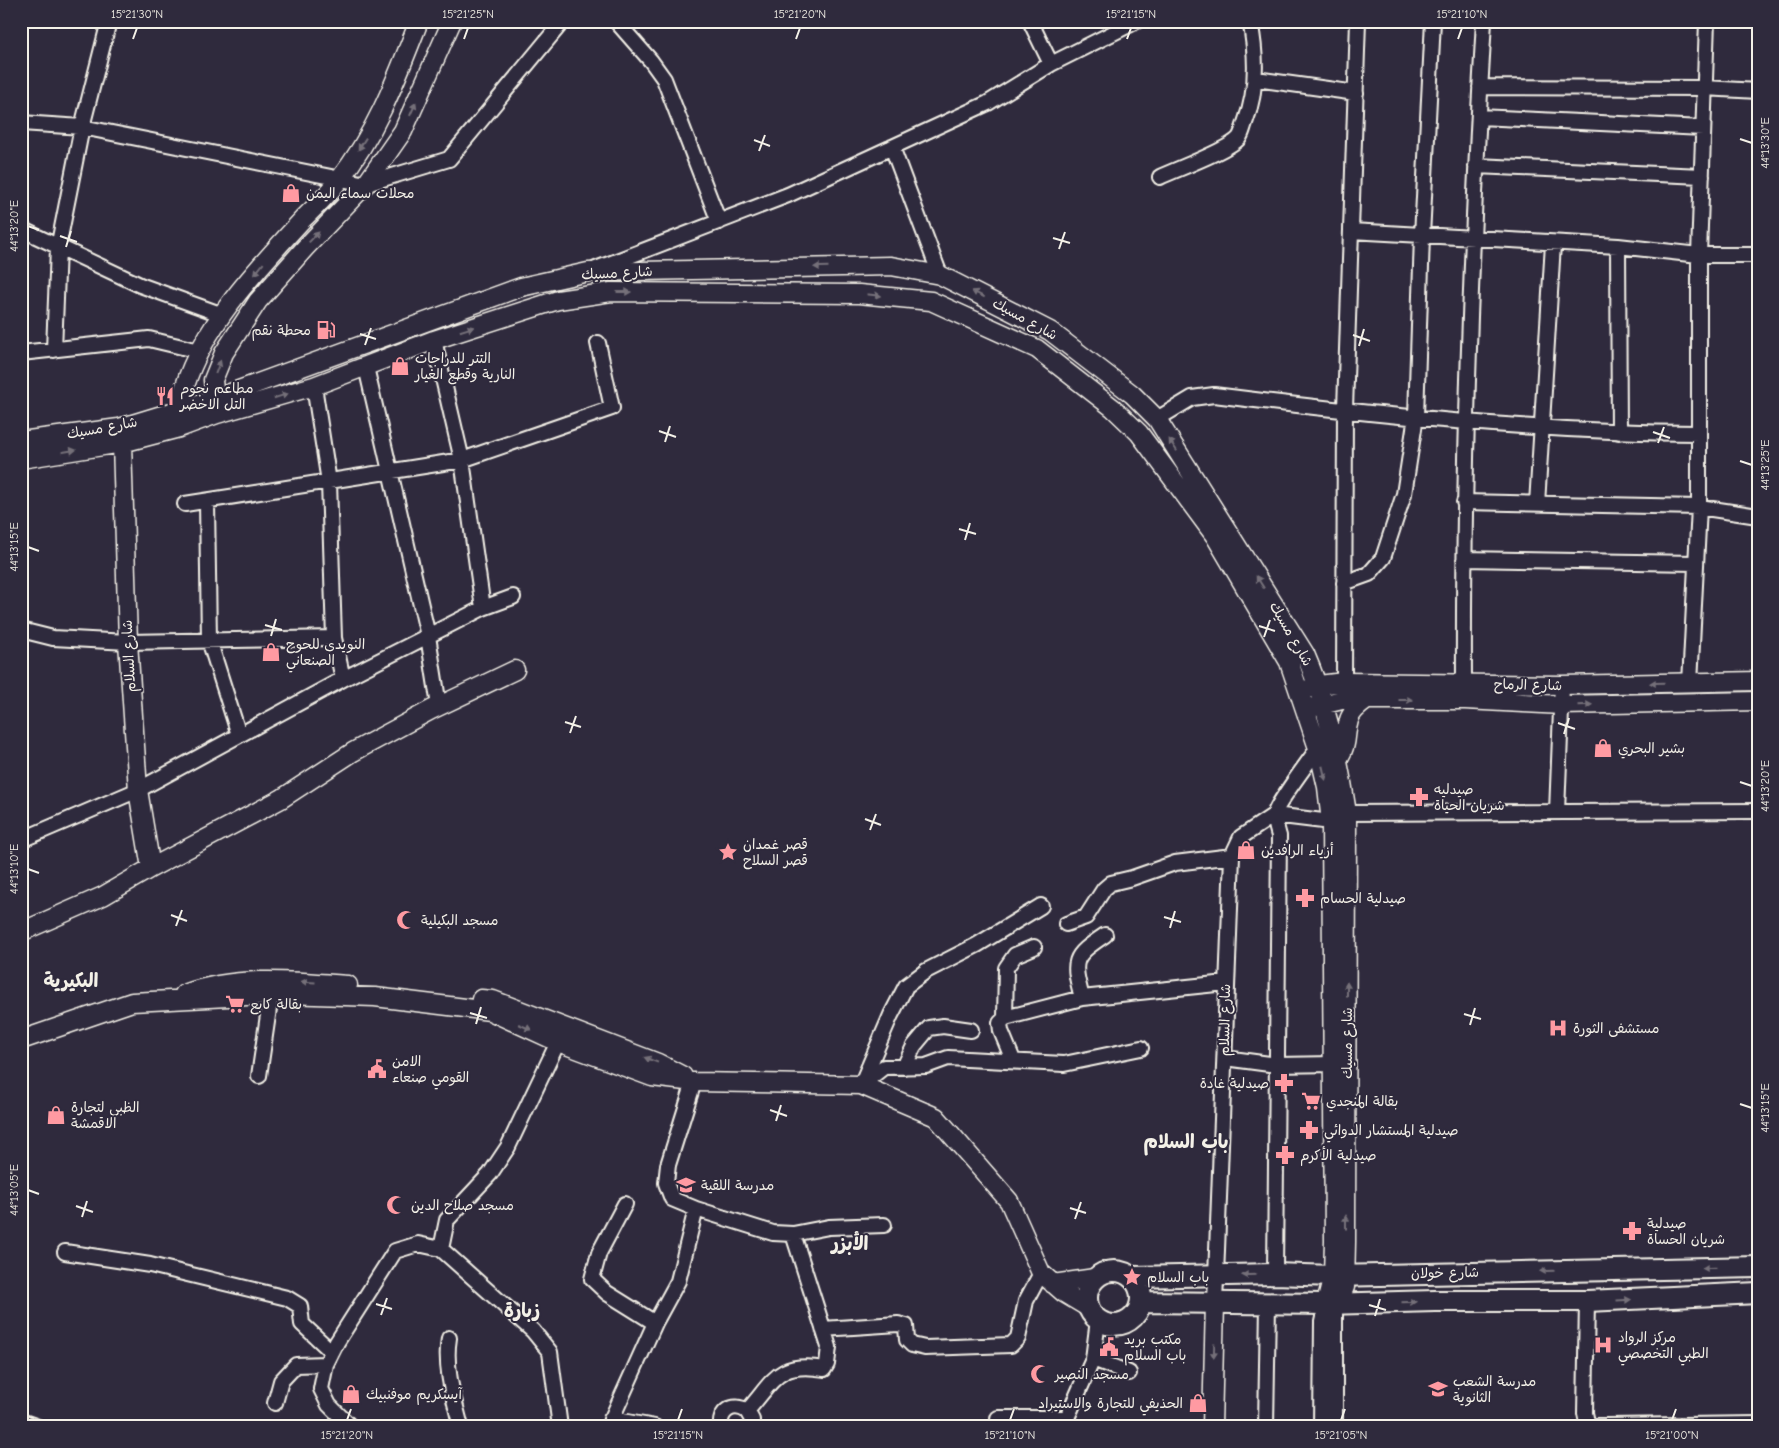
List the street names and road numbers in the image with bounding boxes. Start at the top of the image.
street label: شارع مسيك [581,263,653,284]
street label: شارع مسيك [989,294,1060,345]
street label: شارع مسيك [65,413,139,444]
street label: شارع مسيك [1265,599,1316,670]
street label: شارع السلام [119,619,141,693]
street label: شارع الرماح [1494,676,1562,695]
street label: شارع السلام [1216,984,1236,1056]
street label: شارع مسيك [1339,1007,1357,1079]
street label: شارع خولان [1411,1264,1479,1283]

